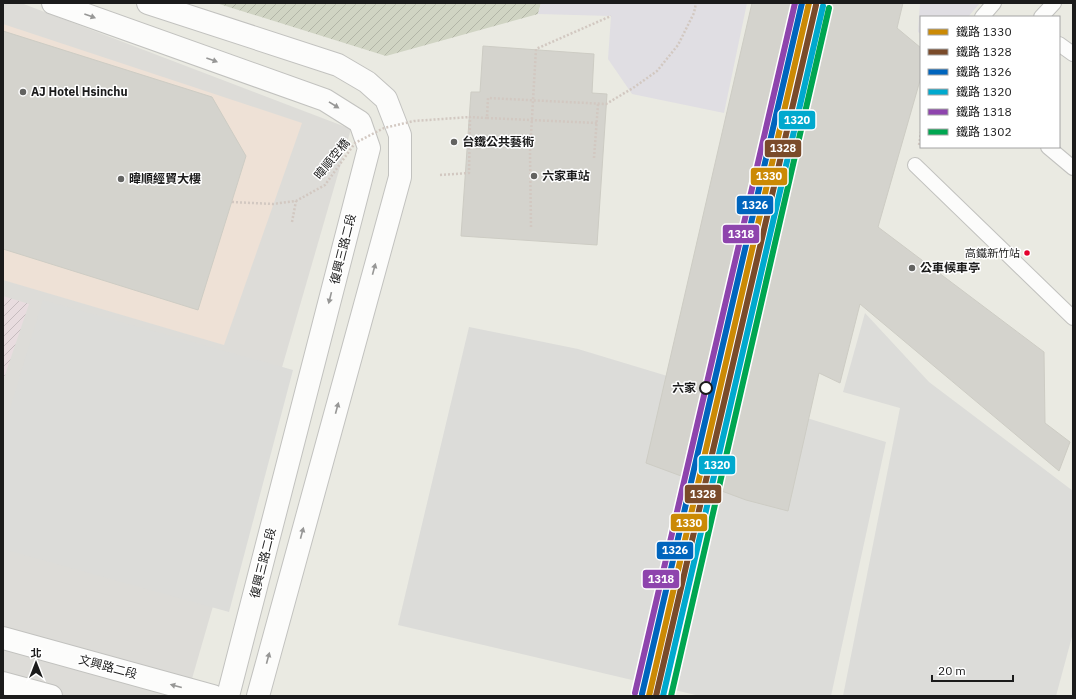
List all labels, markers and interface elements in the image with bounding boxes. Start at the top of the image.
one-way arrow [84,13,96,19]
legend [920,16,1060,148]
text: 鐵路 1330 [956,24,1012,39]
text: 鐵路 1328 [956,44,1012,59]
one-way arrow [207,57,219,63]
text: 鐵路 1326 [956,64,1012,79]
place label: AJ Hotel Hsinchu [31,84,128,99]
text: 鐵路 1320 [956,84,1012,99]
marker: AJ Hotel Hsinchu [18,87,28,97]
one-way arrow [328,102,340,109]
text: 鐵路 1318 [956,104,1012,119]
line badge: 1320 [778,110,816,130]
text: 1320 [784,113,811,127]
text: 鐵路 1302 [956,124,1012,139]
place label: 台鐵公共藝術 [462,134,534,149]
street label: 暐順空橋 [311,135,353,182]
marker: 台鐵公共藝術 [449,137,459,147]
line badge: 1328 [764,139,802,158]
text: 1328 [770,141,797,155]
line badge: 1330 [750,167,788,186]
place label: 六家車站 [542,168,590,183]
text: 1330 [756,169,783,183]
place label: 暐順經貿大樓 [129,171,201,186]
marker: 六家車站 [529,171,539,181]
marker: 暐順經貿大樓 [116,174,126,184]
line badge: 1326 [736,195,774,215]
text: 1326 [742,198,769,212]
street label: 復興三路二段 [327,212,359,286]
line badge: 1318 [722,224,760,244]
text: 1318 [728,227,755,241]
place label: 高鐵新竹站 [965,246,1020,260]
marker: 高鐵新竹站 [1022,248,1032,258]
place label: 公車候車亭 [920,260,980,275]
one-way arrow [372,262,378,275]
marker: 公車候車亭 [907,263,917,273]
one-way arrow [327,292,333,305]
place label: 六家 [672,380,696,395]
marker: 六家 [699,381,713,395]
one-way arrow [334,401,340,414]
line badge: 1320 [698,455,736,475]
text: 1320 [704,458,731,472]
line badge: 1328 [684,484,722,504]
text: 1328 [690,487,717,501]
line badge: 1330 [670,513,708,532]
text: 1330 [676,516,703,530]
street label: 復興三路二段 [247,526,279,600]
one-way arrow [300,527,306,539]
line badge: 1326 [656,541,694,560]
text: 1326 [662,543,689,557]
line badge: 1318 [642,569,680,589]
text: 1318 [648,572,675,586]
north arrow [16,643,56,683]
text: 北 [31,646,42,660]
street label: 文興路二段 [77,652,139,682]
one-way arrow [265,652,271,664]
scale bar [932,657,1013,683]
text: 20 m [938,663,966,678]
one-way arrow [169,683,181,689]

